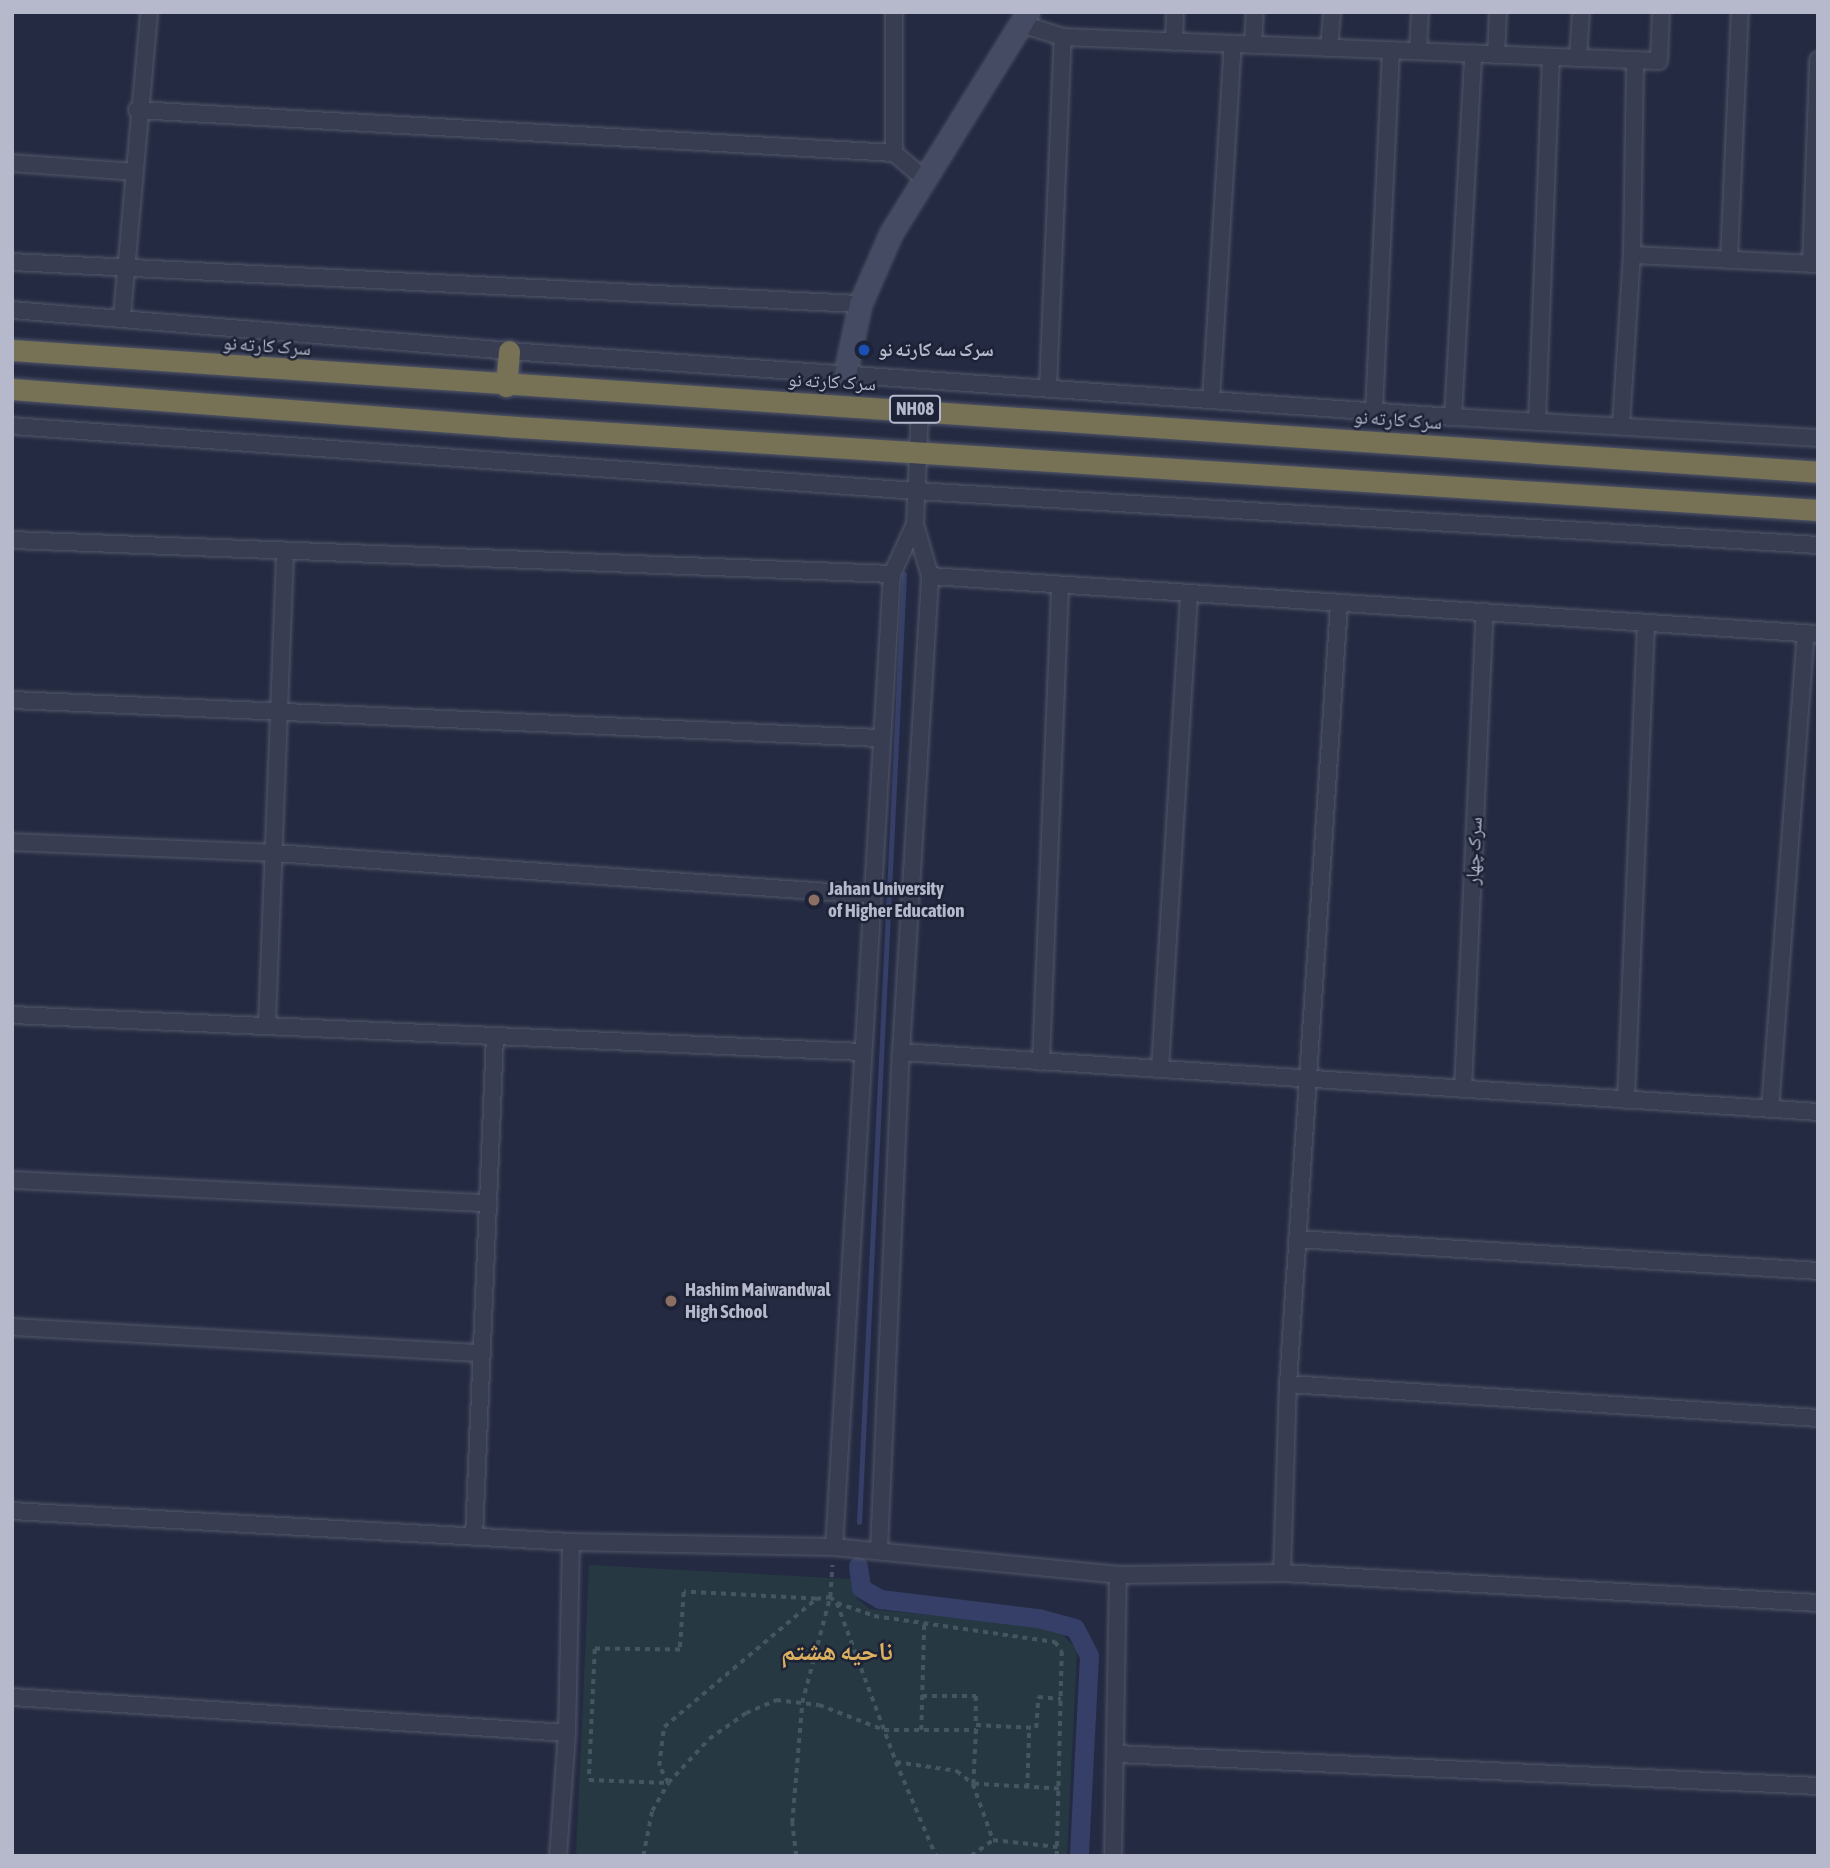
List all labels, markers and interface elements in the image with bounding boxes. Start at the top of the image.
street label: سرک کارته نو [222,332,312,360]
place label: سرک سه کارته نو [878,339,994,361]
marker: سرک سه کارته نو [856,342,872,358]
street label: سرک کارته نو [787,368,877,396]
road number: NH08 [889,394,941,424]
street label: سرک کارته نو [1353,406,1443,434]
street label: سرک چهار [1461,816,1487,886]
place label: Jahan University of Higher Education [828,878,965,922]
marker: Jahan University of Higher Education [806,892,822,908]
place label: Hashim Maiwandwal High School [685,1279,831,1323]
marker: Hashim Maiwandwal High School [663,1293,679,1309]
district label: ناحیه هشتم [781,1636,893,1668]

